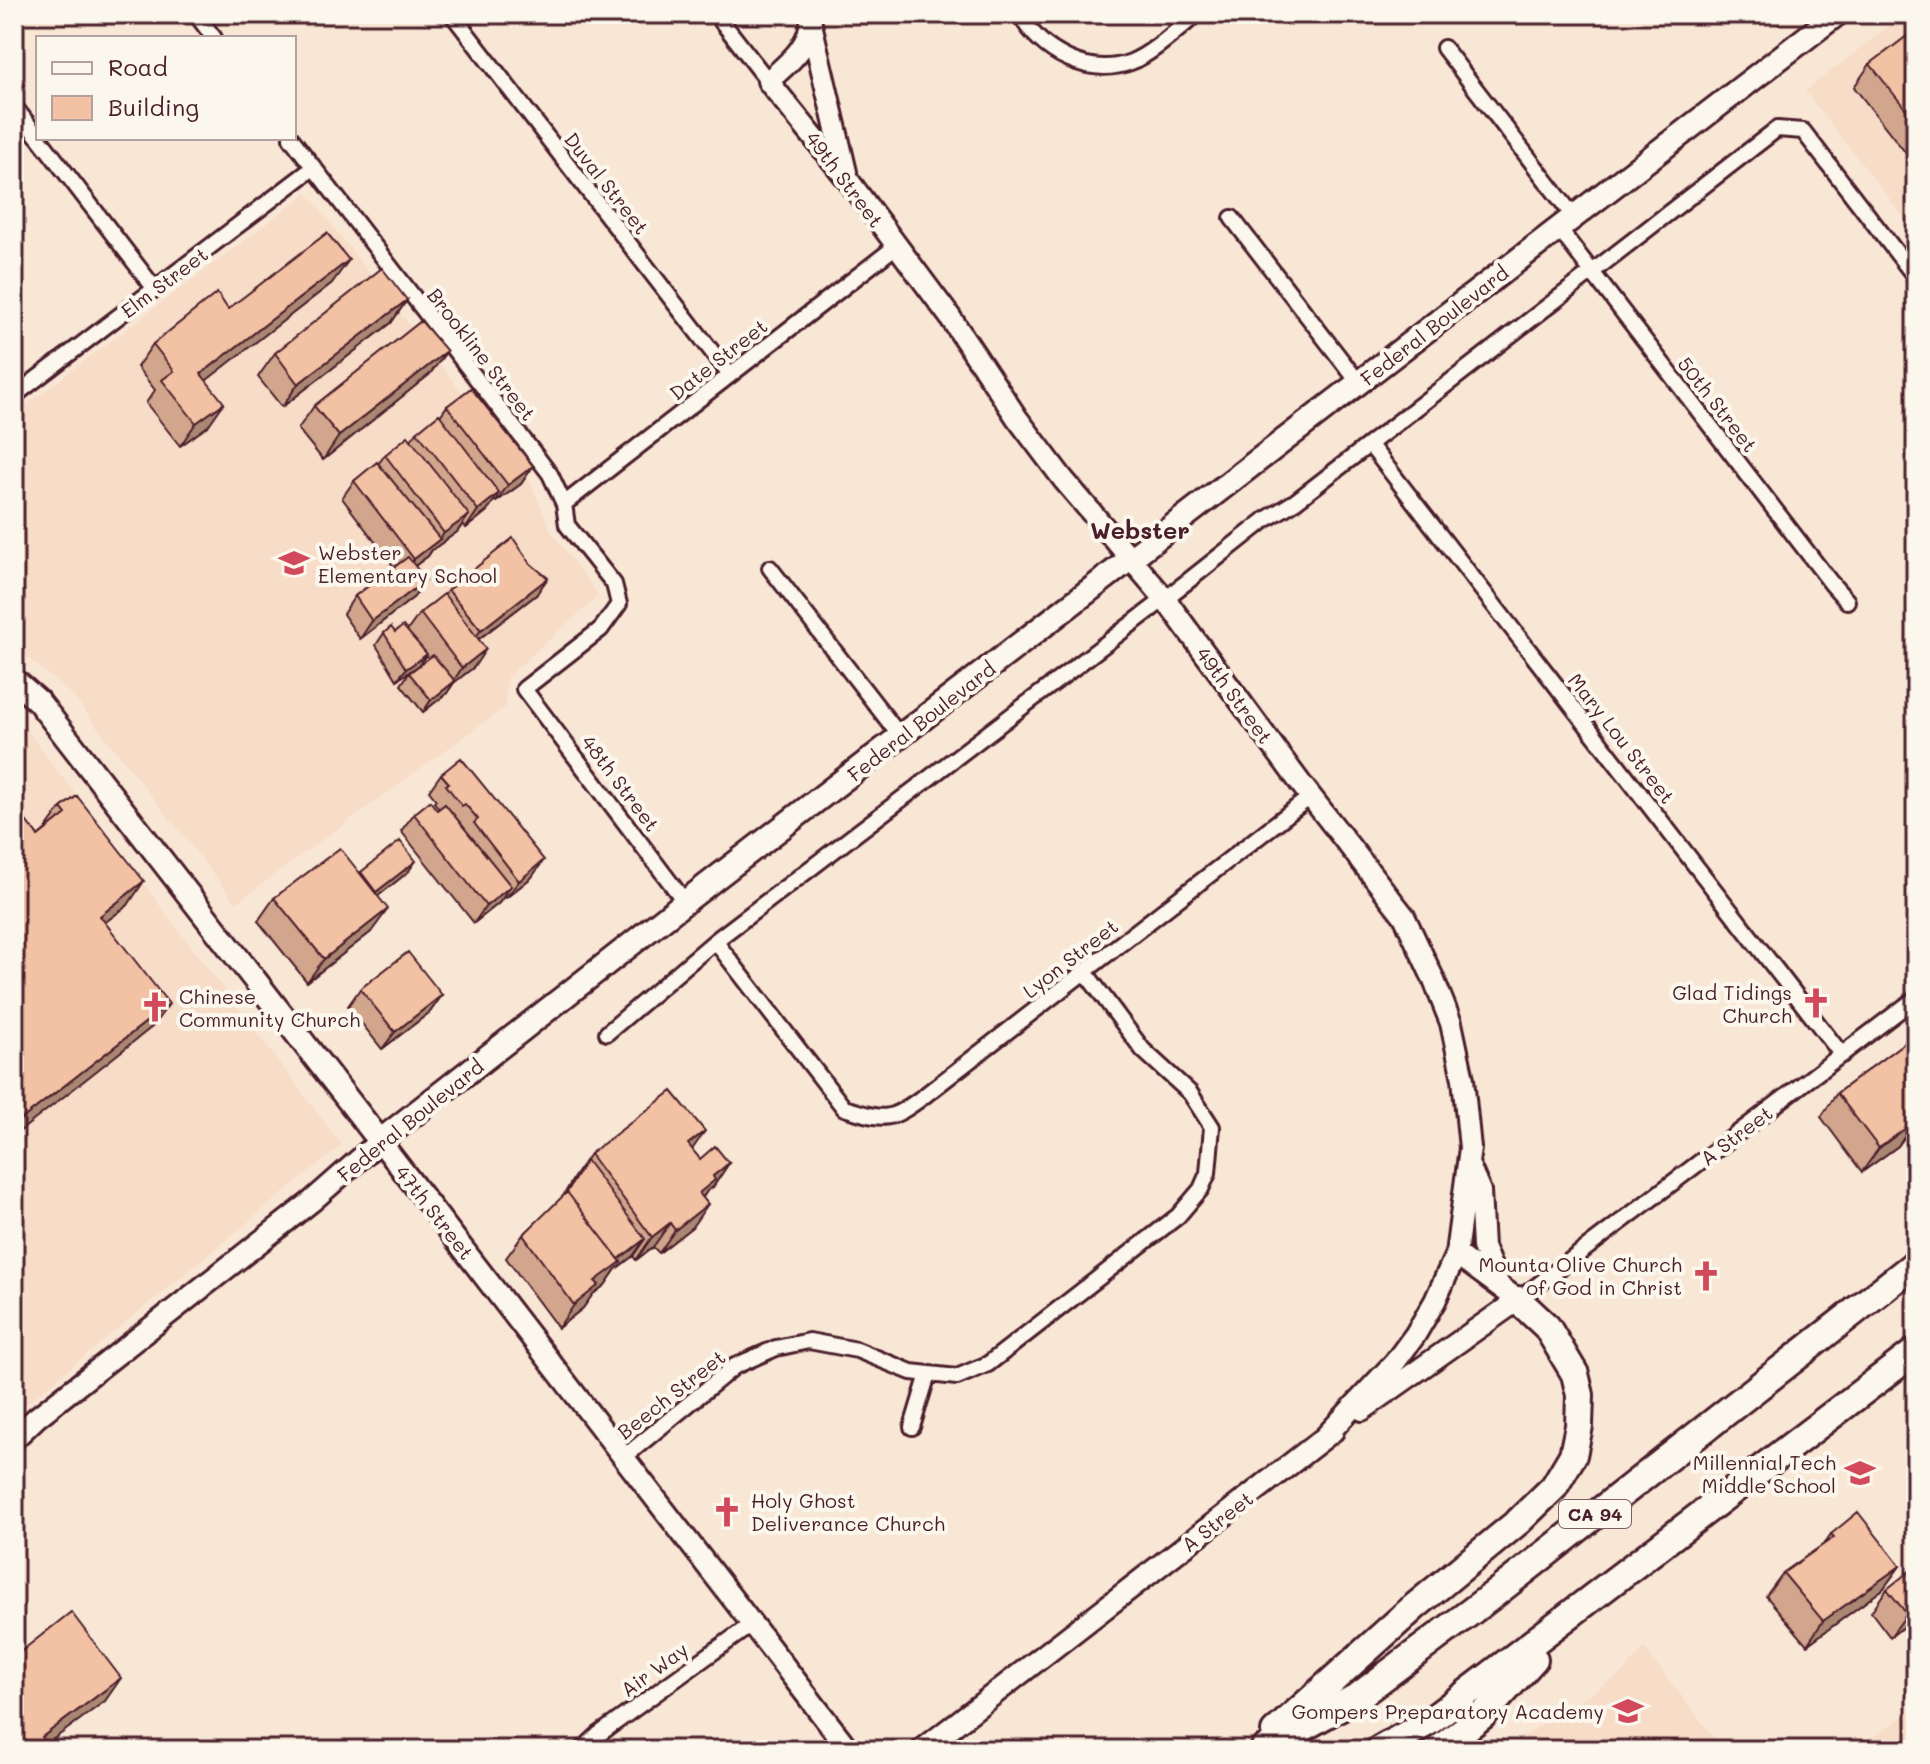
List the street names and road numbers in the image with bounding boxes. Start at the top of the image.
street label: 49th Street [800,126,890,232]
street label: Duval Street [559,127,655,239]
street label: Elm Street [115,241,213,323]
street label: Federal Boulevard [1355,259,1513,391]
street label: Brookline Street [422,282,542,426]
street label: Date Street [664,313,772,405]
street label: 50th Street [1673,351,1763,457]
street label: 49th Street [1191,641,1279,749]
street label: Federal Boulevard [842,655,1000,787]
street label: Mary Lou Street [1563,667,1681,809]
street label: 48th Street [576,730,666,836]
street label: Lyon Street [1017,913,1123,1003]
street label: Federal Boulevard [332,1053,488,1187]
street label: A Street [1695,1099,1777,1171]
street label: 47th Street [390,1159,480,1265]
street label: Beech Street [612,1344,730,1444]
street label: A Street [1176,1485,1258,1557]
road number: CA 94 [1559,1500,1631,1528]
street label: Air Way [615,1636,693,1702]

